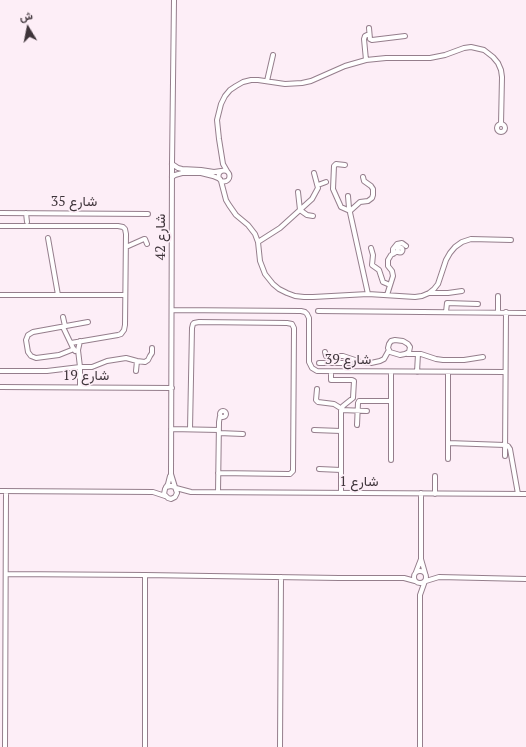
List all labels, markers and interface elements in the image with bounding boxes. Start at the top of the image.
north arrow [8,8,48,48]
text: ش [18,8,34,24]
street label: شارع 35 [51,194,97,210]
street label: شارع 42 [153,214,169,260]
street label: شارع 39 [325,352,371,368]
street label: شارع 19 [63,368,109,384]
street label: شارع 1 [339,474,379,490]

